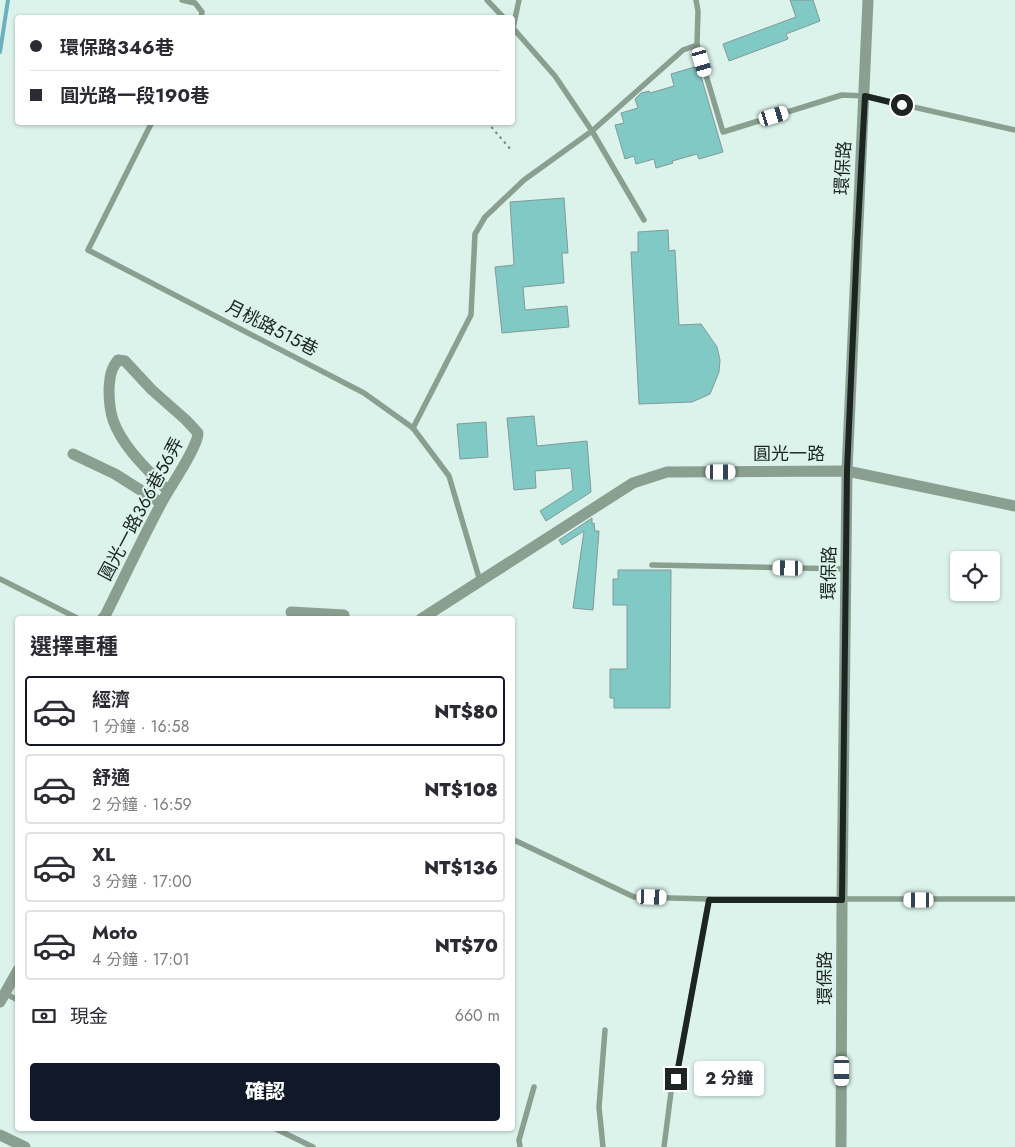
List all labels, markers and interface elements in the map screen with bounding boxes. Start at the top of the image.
text: 環保路346巷 [60,34,174,61]
car [690,46,713,78]
text: 圓光路一段190巷 [60,82,209,109]
route start [891,94,913,116]
car [757,104,790,128]
street label: 環保路 [829,140,857,196]
street label: 月桃路515巷 [221,294,323,362]
street label: 圓光一路366巷56弄 [92,433,190,585]
street label: 圓光一路 [753,441,825,467]
car [706,465,736,480]
street label: 環保路 [816,546,842,600]
map controls [950,551,1000,601]
button: locate [950,551,1000,601]
car [772,560,803,576]
text: 選擇車種 [30,630,118,662]
text: 經濟 [92,686,130,713]
icon: car [32,689,77,734]
text: NT$80 [434,698,498,725]
text: 1 分鐘 · 16:58 [92,715,189,738]
text: 舒適 [92,764,130,791]
icon: car [32,767,77,812]
text: NT$108 [424,776,498,803]
text: 2 分鐘 · 16:59 [92,793,192,816]
text: XL [92,841,115,868]
icon: car [32,845,77,890]
text: NT$136 [424,854,498,881]
text: 3 分鐘 · 17:00 [92,870,192,893]
car [636,889,667,905]
car [904,893,934,908]
text: Moto [92,919,137,946]
icon: car [32,923,77,968]
text: NT$70 [435,932,498,959]
text: 4 分鐘 · 17:01 [92,948,190,971]
street label: 環保路 [812,951,838,1005]
icon: cash [30,1002,58,1030]
text: 現金 [70,1003,108,1030]
text: 660 m [455,1004,500,1027]
car [834,1056,849,1086]
callout: 2 分鐘 [694,1062,764,1096]
button: 確認 [30,1063,500,1121]
text: 2 分鐘 [705,1067,753,1090]
route end [665,1068,687,1090]

